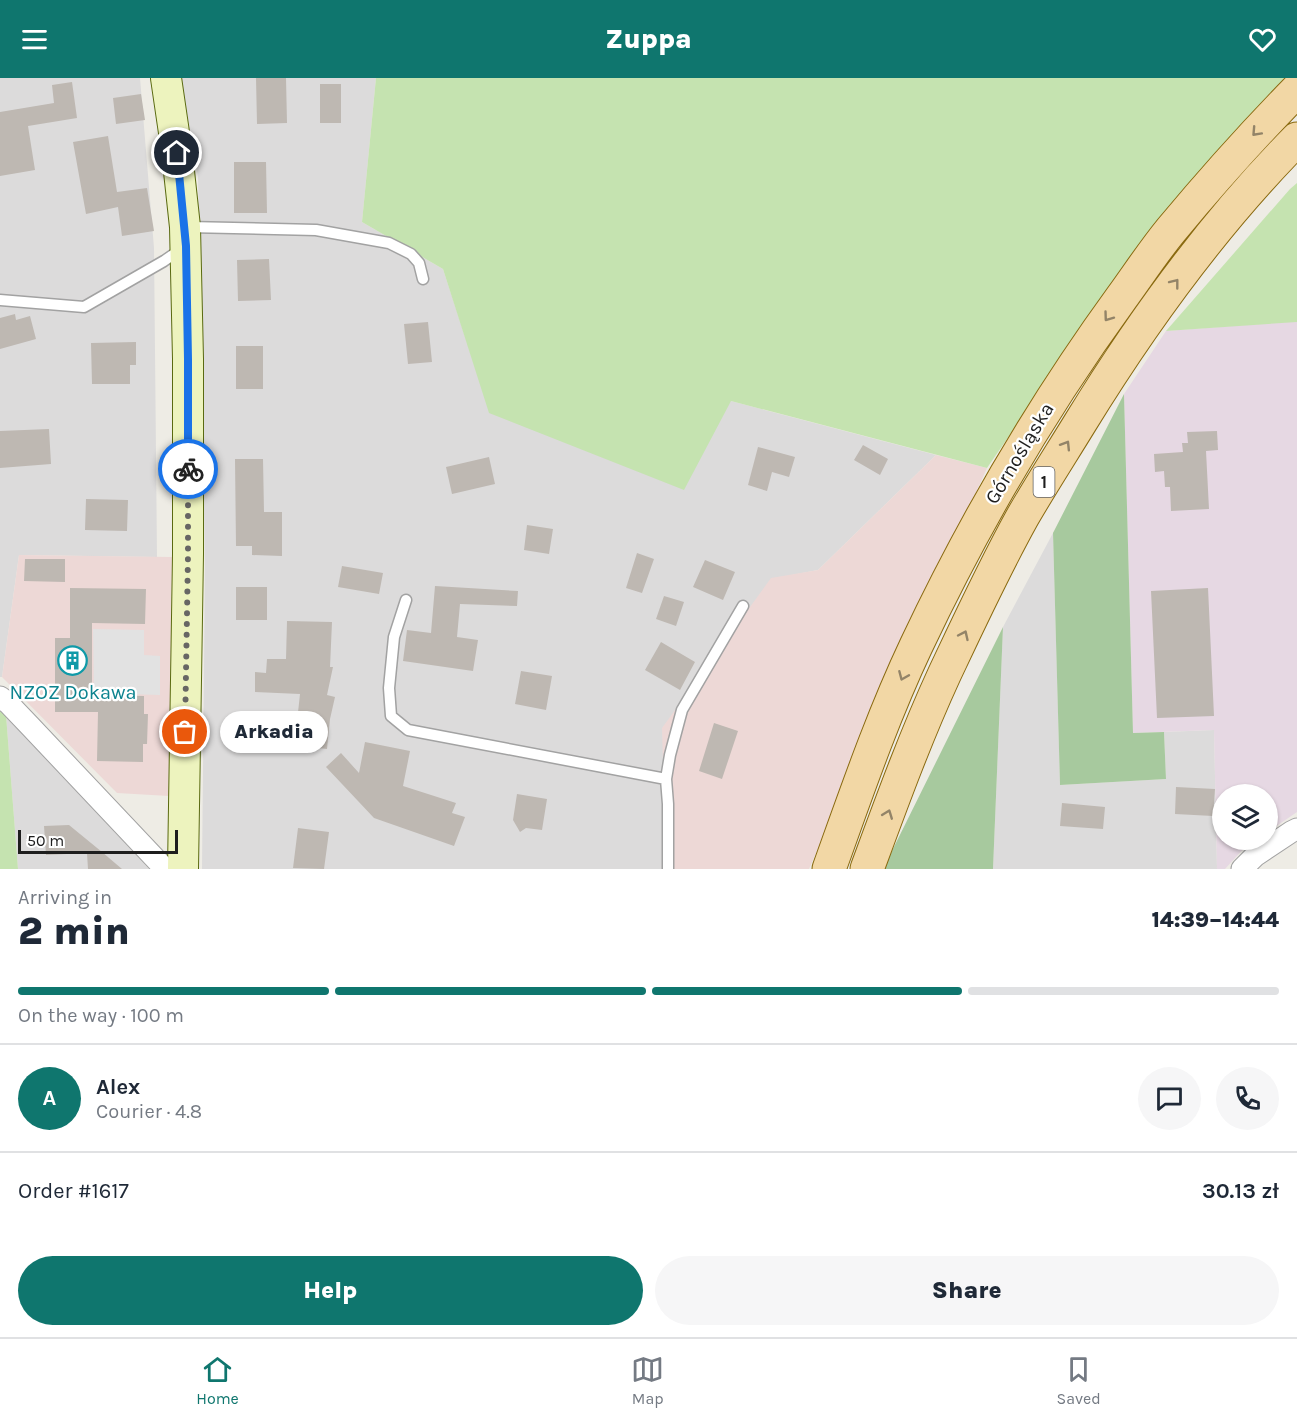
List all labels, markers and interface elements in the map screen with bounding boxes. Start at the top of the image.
icon: menu [18,23,51,56]
text: Zuppa [605,23,692,55]
icon: heart [1246,23,1279,56]
one-way arrow [1252,125,1263,136]
pin [151,127,202,178]
icon: home [160,136,193,169]
one-way arrow [1167,279,1178,290]
one-way arrow [1104,310,1115,321]
street label: Górnośląska [980,398,1059,508]
courier [158,439,218,499]
one-way arrow [1059,441,1071,451]
icon: bike [172,453,205,486]
road number: 1 [1034,467,1054,497]
one-way arrow [956,630,968,641]
building icon: NZOZ Dokawa [57,645,89,677]
one-way arrow [898,670,910,681]
place label: NZOZ Dokawa [10,681,136,704]
pin [159,706,210,757]
callout: Arkadia [221,711,329,753]
icon: bag [168,715,201,748]
text: Arkadia [234,720,314,743]
map controls [1212,784,1278,850]
button: layers [1212,784,1278,850]
one-way arrow [880,809,893,820]
scale bar [18,827,178,854]
text: 50 m [27,831,64,850]
text: Arriving in [18,886,112,909]
text: 14:39–14:44 [1151,907,1279,933]
text: 2 min [18,908,130,954]
text: On the way · 100 m [18,1004,184,1027]
button: chat [1138,1067,1201,1130]
button: phone [1216,1067,1279,1130]
text: Alex [96,1074,140,1100]
text: A [43,1085,56,1111]
text: Courier · 4.8 [96,1100,202,1123]
text: Order #1617 [18,1178,129,1204]
text: 30.13 zł [1202,1178,1279,1204]
button: Help [18,1256,643,1325]
button: Share [655,1256,1279,1325]
tab: Home [196,1353,239,1408]
tab: Map [631,1353,664,1408]
tab: Saved [1057,1353,1101,1408]

